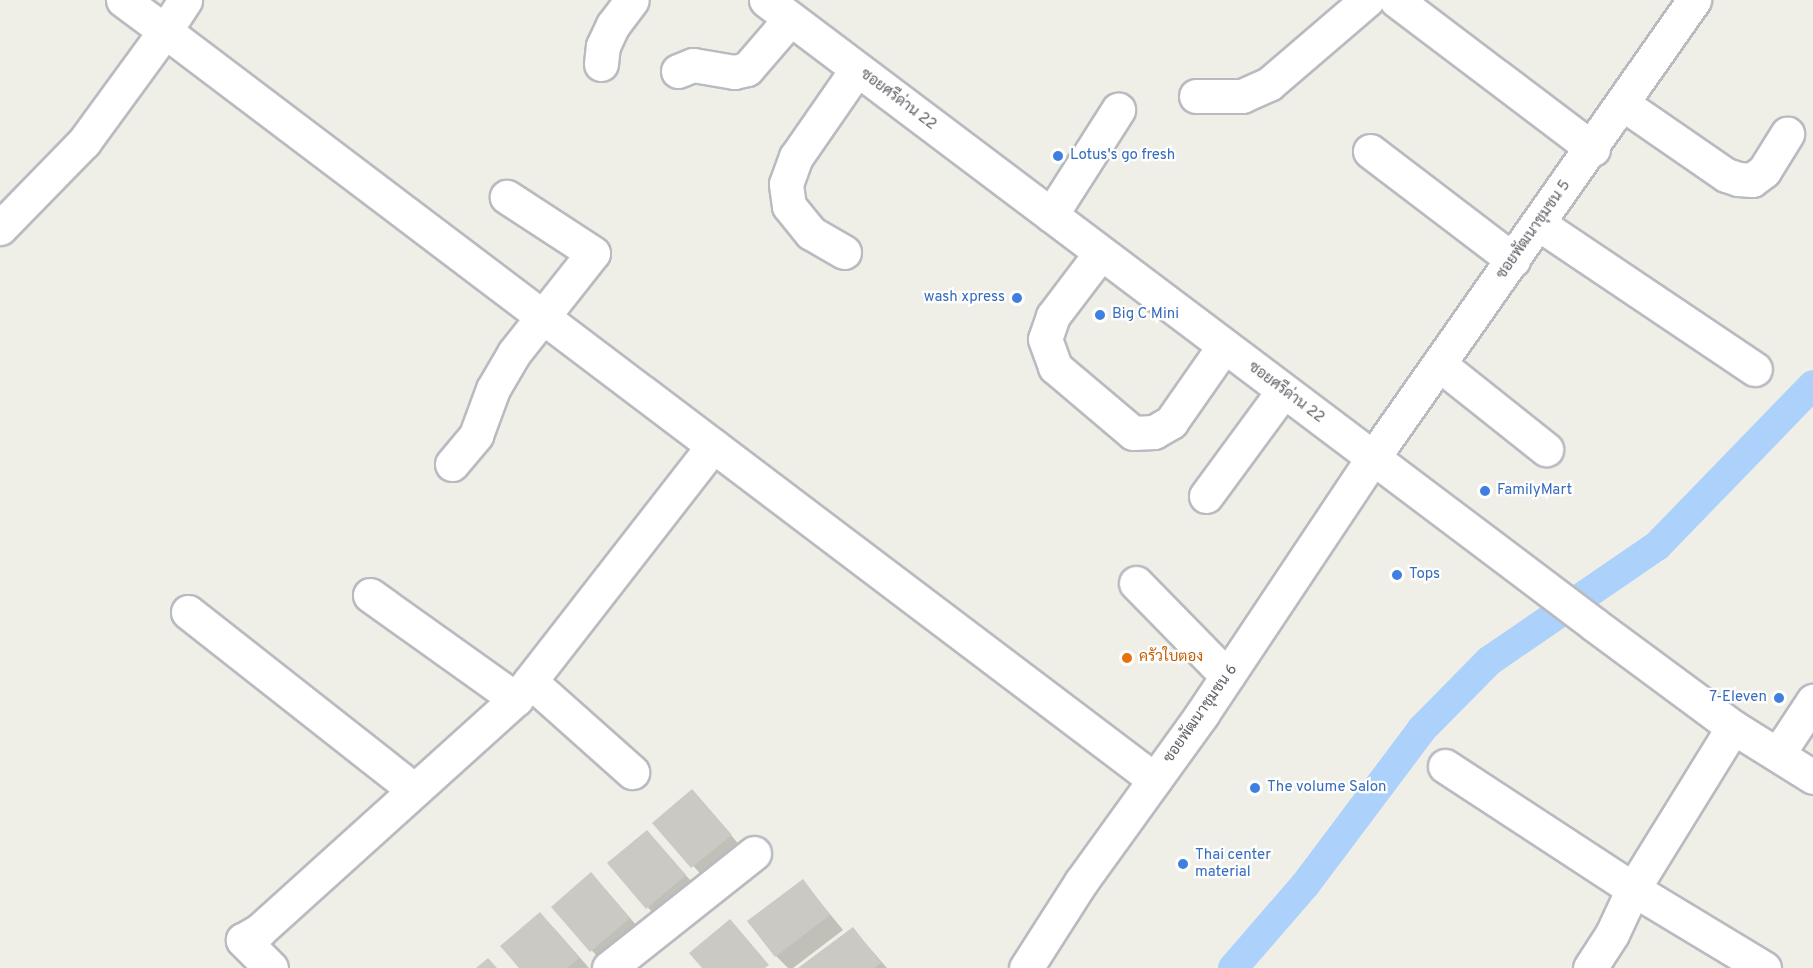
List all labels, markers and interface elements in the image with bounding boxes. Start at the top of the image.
street label: ซอยศรีด่าน 22 [856,66,940,134]
place label: Lotus's go fresh [1070,147,1175,165]
marker: Lotus's go fresh [1051,149,1065,163]
street label: ซอยพัฒนาชุมชน 5 [1493,177,1575,283]
place label: wash xpress [924,289,1005,307]
marker: wash xpress [1010,291,1024,305]
place label: Big C Mini [1112,306,1179,324]
marker: Big C Mini [1093,308,1107,322]
street label: ซอยศรีด่าน 22 [1244,359,1328,427]
place label: FamilyMart [1497,482,1572,500]
marker: FamilyMart [1478,484,1492,498]
place label: Tops [1409,566,1440,584]
marker: Tops [1390,568,1404,582]
place label: ครัวใบตอง [1139,649,1203,667]
marker: ครัวใบตอง [1120,651,1134,665]
street label: ซอยพัฒนาชุมชน 6 [1160,661,1242,767]
place label: 7-Eleven [1709,689,1767,707]
marker: 7-Eleven [1772,691,1786,705]
place label: The volume Salon [1267,779,1387,797]
marker: The volume Salon [1248,781,1262,795]
place label: Thai center material [1195,846,1271,881]
marker: Thai center material [1176,857,1190,871]

